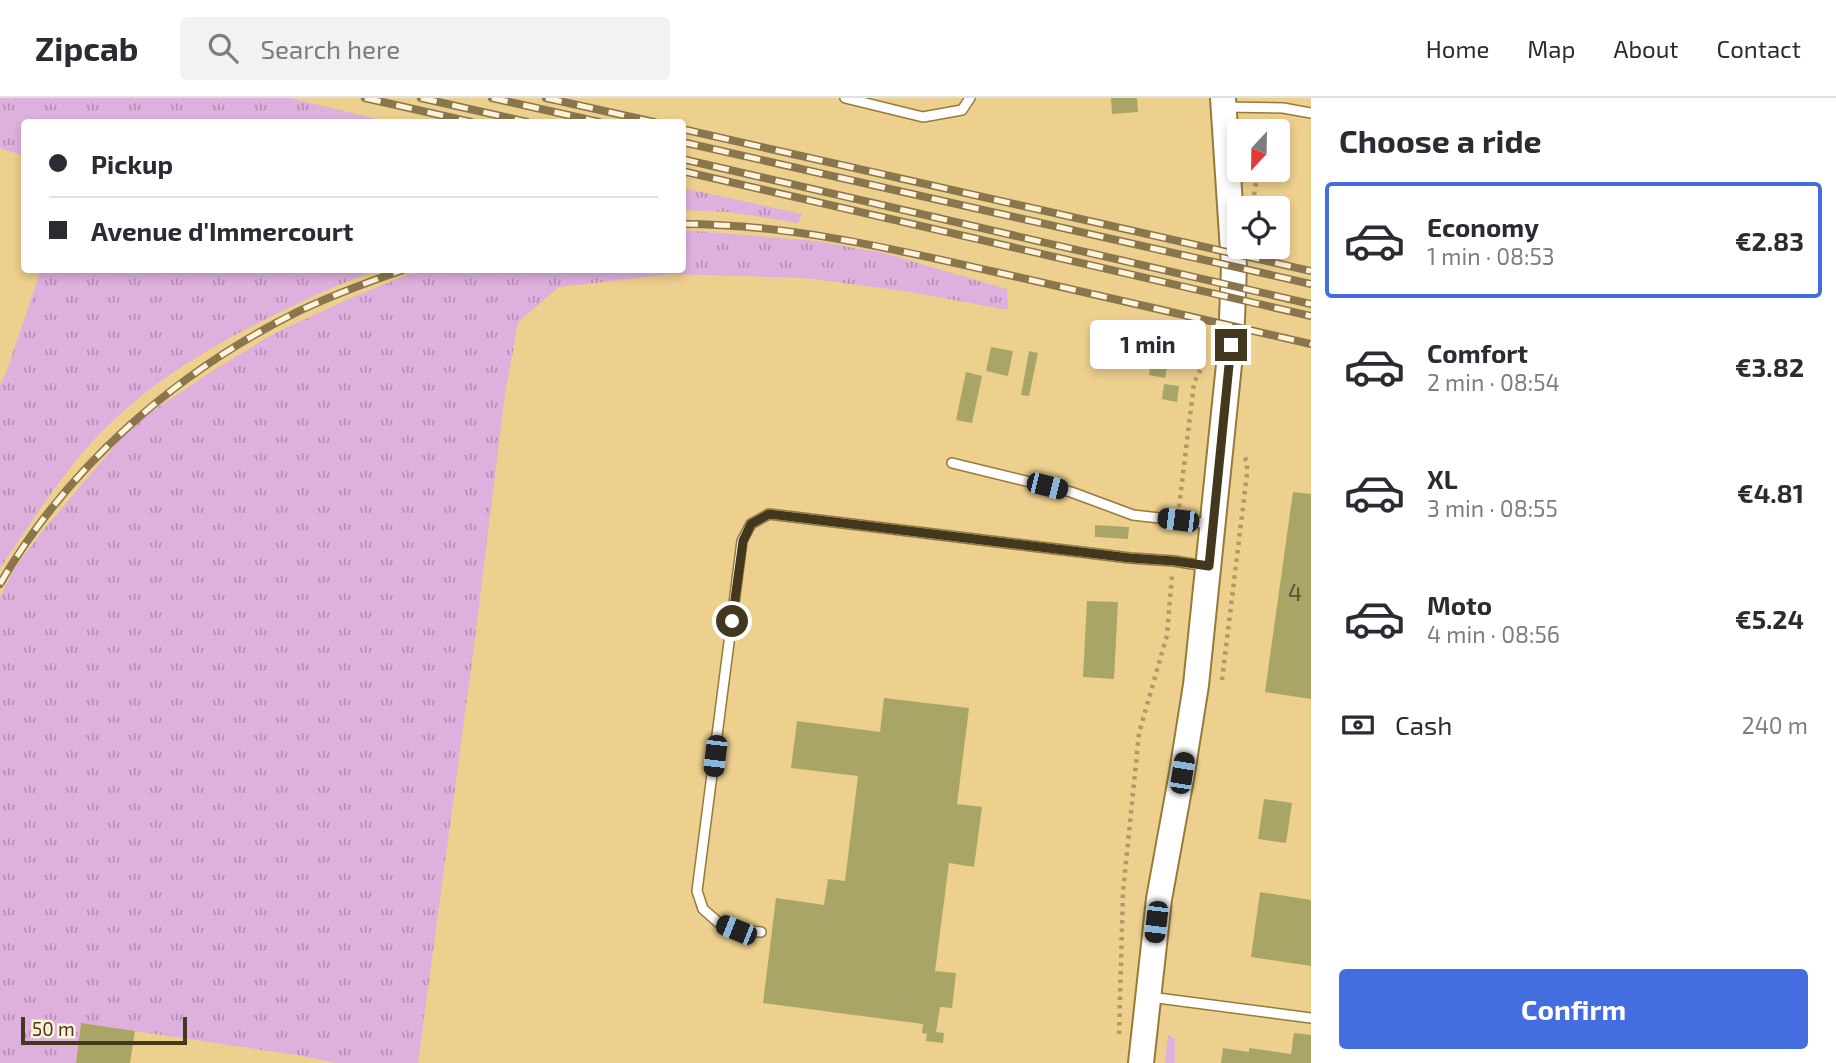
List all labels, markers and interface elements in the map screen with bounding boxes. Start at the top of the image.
search box [180,17,670,80]
text: Zipcab [35,28,138,68]
icon: search [204,29,242,67]
text: Search here [260,33,400,64]
text: Home [1426,34,1489,63]
text: Map [1527,34,1575,63]
text: About [1613,34,1679,63]
text: Contact [1717,34,1801,63]
north arrow [1227,119,1290,182]
map controls [1227,119,1290,259]
text: Choose a ride [1339,121,1542,159]
text: Pickup [91,148,173,179]
button: locate [1227,196,1290,259]
icon: car [1343,209,1406,272]
text: Economy [1427,211,1539,242]
text: Avenue d'Immercourt [91,215,353,246]
text: €2.83 [1735,225,1804,256]
text: 1 min · 08:53 [1427,242,1555,270]
callout: 1 min [1091,320,1206,370]
route end [1215,329,1247,361]
text: 1 min [1120,330,1176,358]
icon: car [1343,335,1406,398]
text: Comfort [1427,337,1528,368]
text: €3.82 [1735,351,1804,382]
text: 2 min · 08:54 [1427,368,1560,396]
icon: car [1343,461,1406,524]
text: XL [1427,463,1458,494]
car [1025,471,1070,501]
text: €4.81 [1737,477,1804,508]
text: 3 min · 08:55 [1427,494,1558,522]
car [1156,507,1201,533]
house number: 4 [1288,578,1302,606]
icon: car [1343,587,1406,650]
text: Moto [1427,589,1492,620]
text: €5.24 [1735,603,1804,634]
route start [716,605,748,637]
text: 4 min · 08:56 [1427,620,1560,648]
icon: cash [1339,706,1377,744]
text: Cash [1395,709,1452,740]
text: 240 m [1742,711,1808,739]
car [703,734,728,778]
car [1169,751,1196,795]
car [1144,900,1169,944]
car [713,912,760,948]
button: Confirm [1339,969,1808,1049]
scale bar [21,1014,187,1046]
text: 50 m [32,1017,75,1040]

